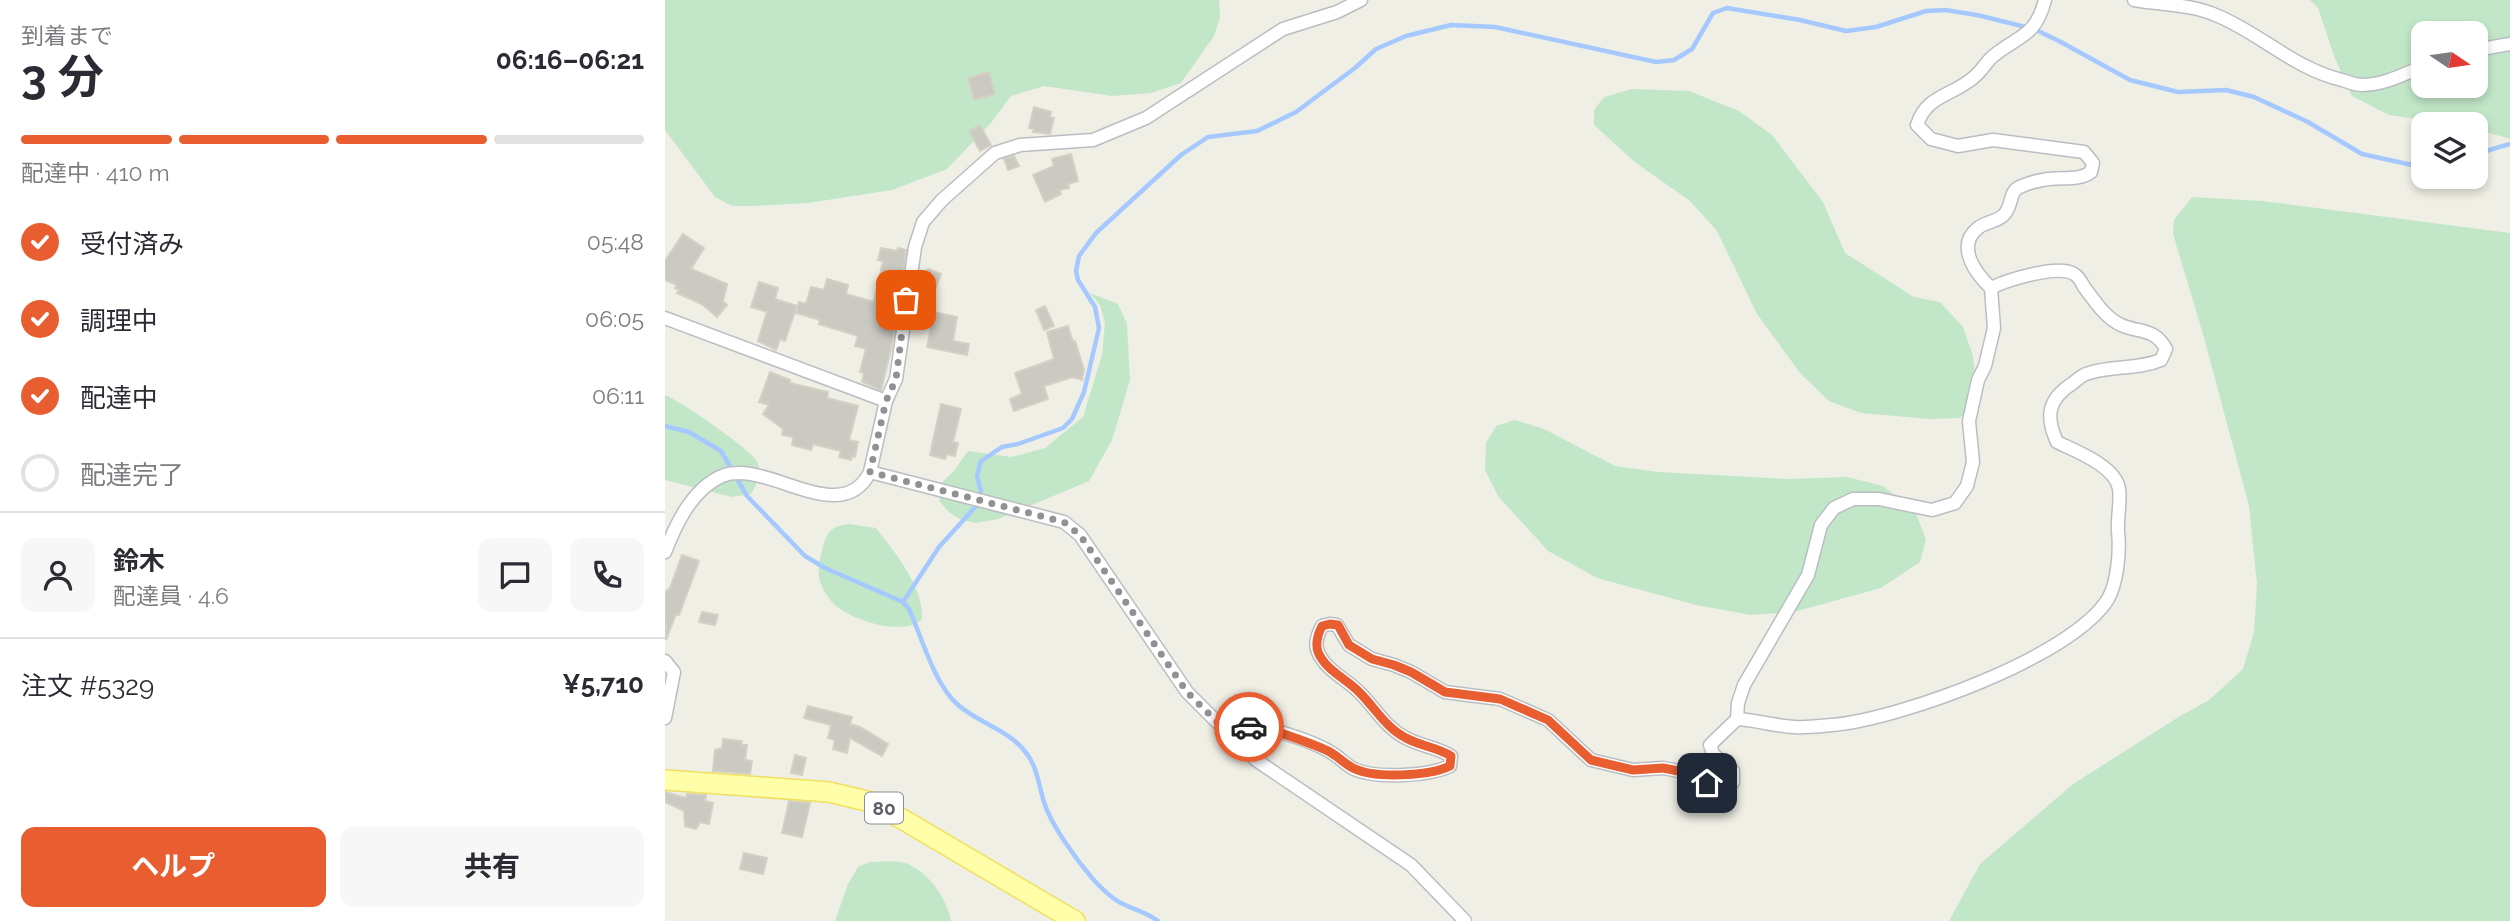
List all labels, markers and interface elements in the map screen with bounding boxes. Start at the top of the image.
north arrow [2411,21,2489,98]
map controls [2411,21,2488,189]
text: 到着まで [21,22,113,49]
text: 06:16–06:21 [496,45,644,75]
text: 3 分 [21,50,104,104]
button: layers [2411,112,2488,189]
text: 配達中 · 410 m [21,159,170,186]
icon: check [21,223,59,261]
text: 05:48 [587,228,644,255]
text: 受付済み [80,229,184,259]
pin [876,270,936,330]
icon: bag [887,281,925,319]
icon: check [21,300,59,338]
text: 06:05 [585,305,644,332]
text: 調理中 [80,306,158,336]
icon: check [21,377,59,415]
text: 06:11 [592,382,644,409]
text: 配達中 [80,383,158,413]
text: 配達完了 [80,460,184,490]
button: person [21,538,95,612]
button: chat [478,538,552,612]
button: phone [570,538,644,612]
text: 鈴木 [113,546,165,576]
text: 配達員 · 4.6 [113,582,229,609]
text: ¥5,710 [562,669,644,699]
text: 注文 #5329 [21,671,154,701]
courier [1214,692,1284,762]
icon: car [1230,708,1268,746]
pin [1677,753,1737,813]
icon: home [1688,764,1726,802]
road number: 80 [865,792,903,824]
button: ヘルプ [21,827,326,907]
button: 共有 [340,827,644,907]

